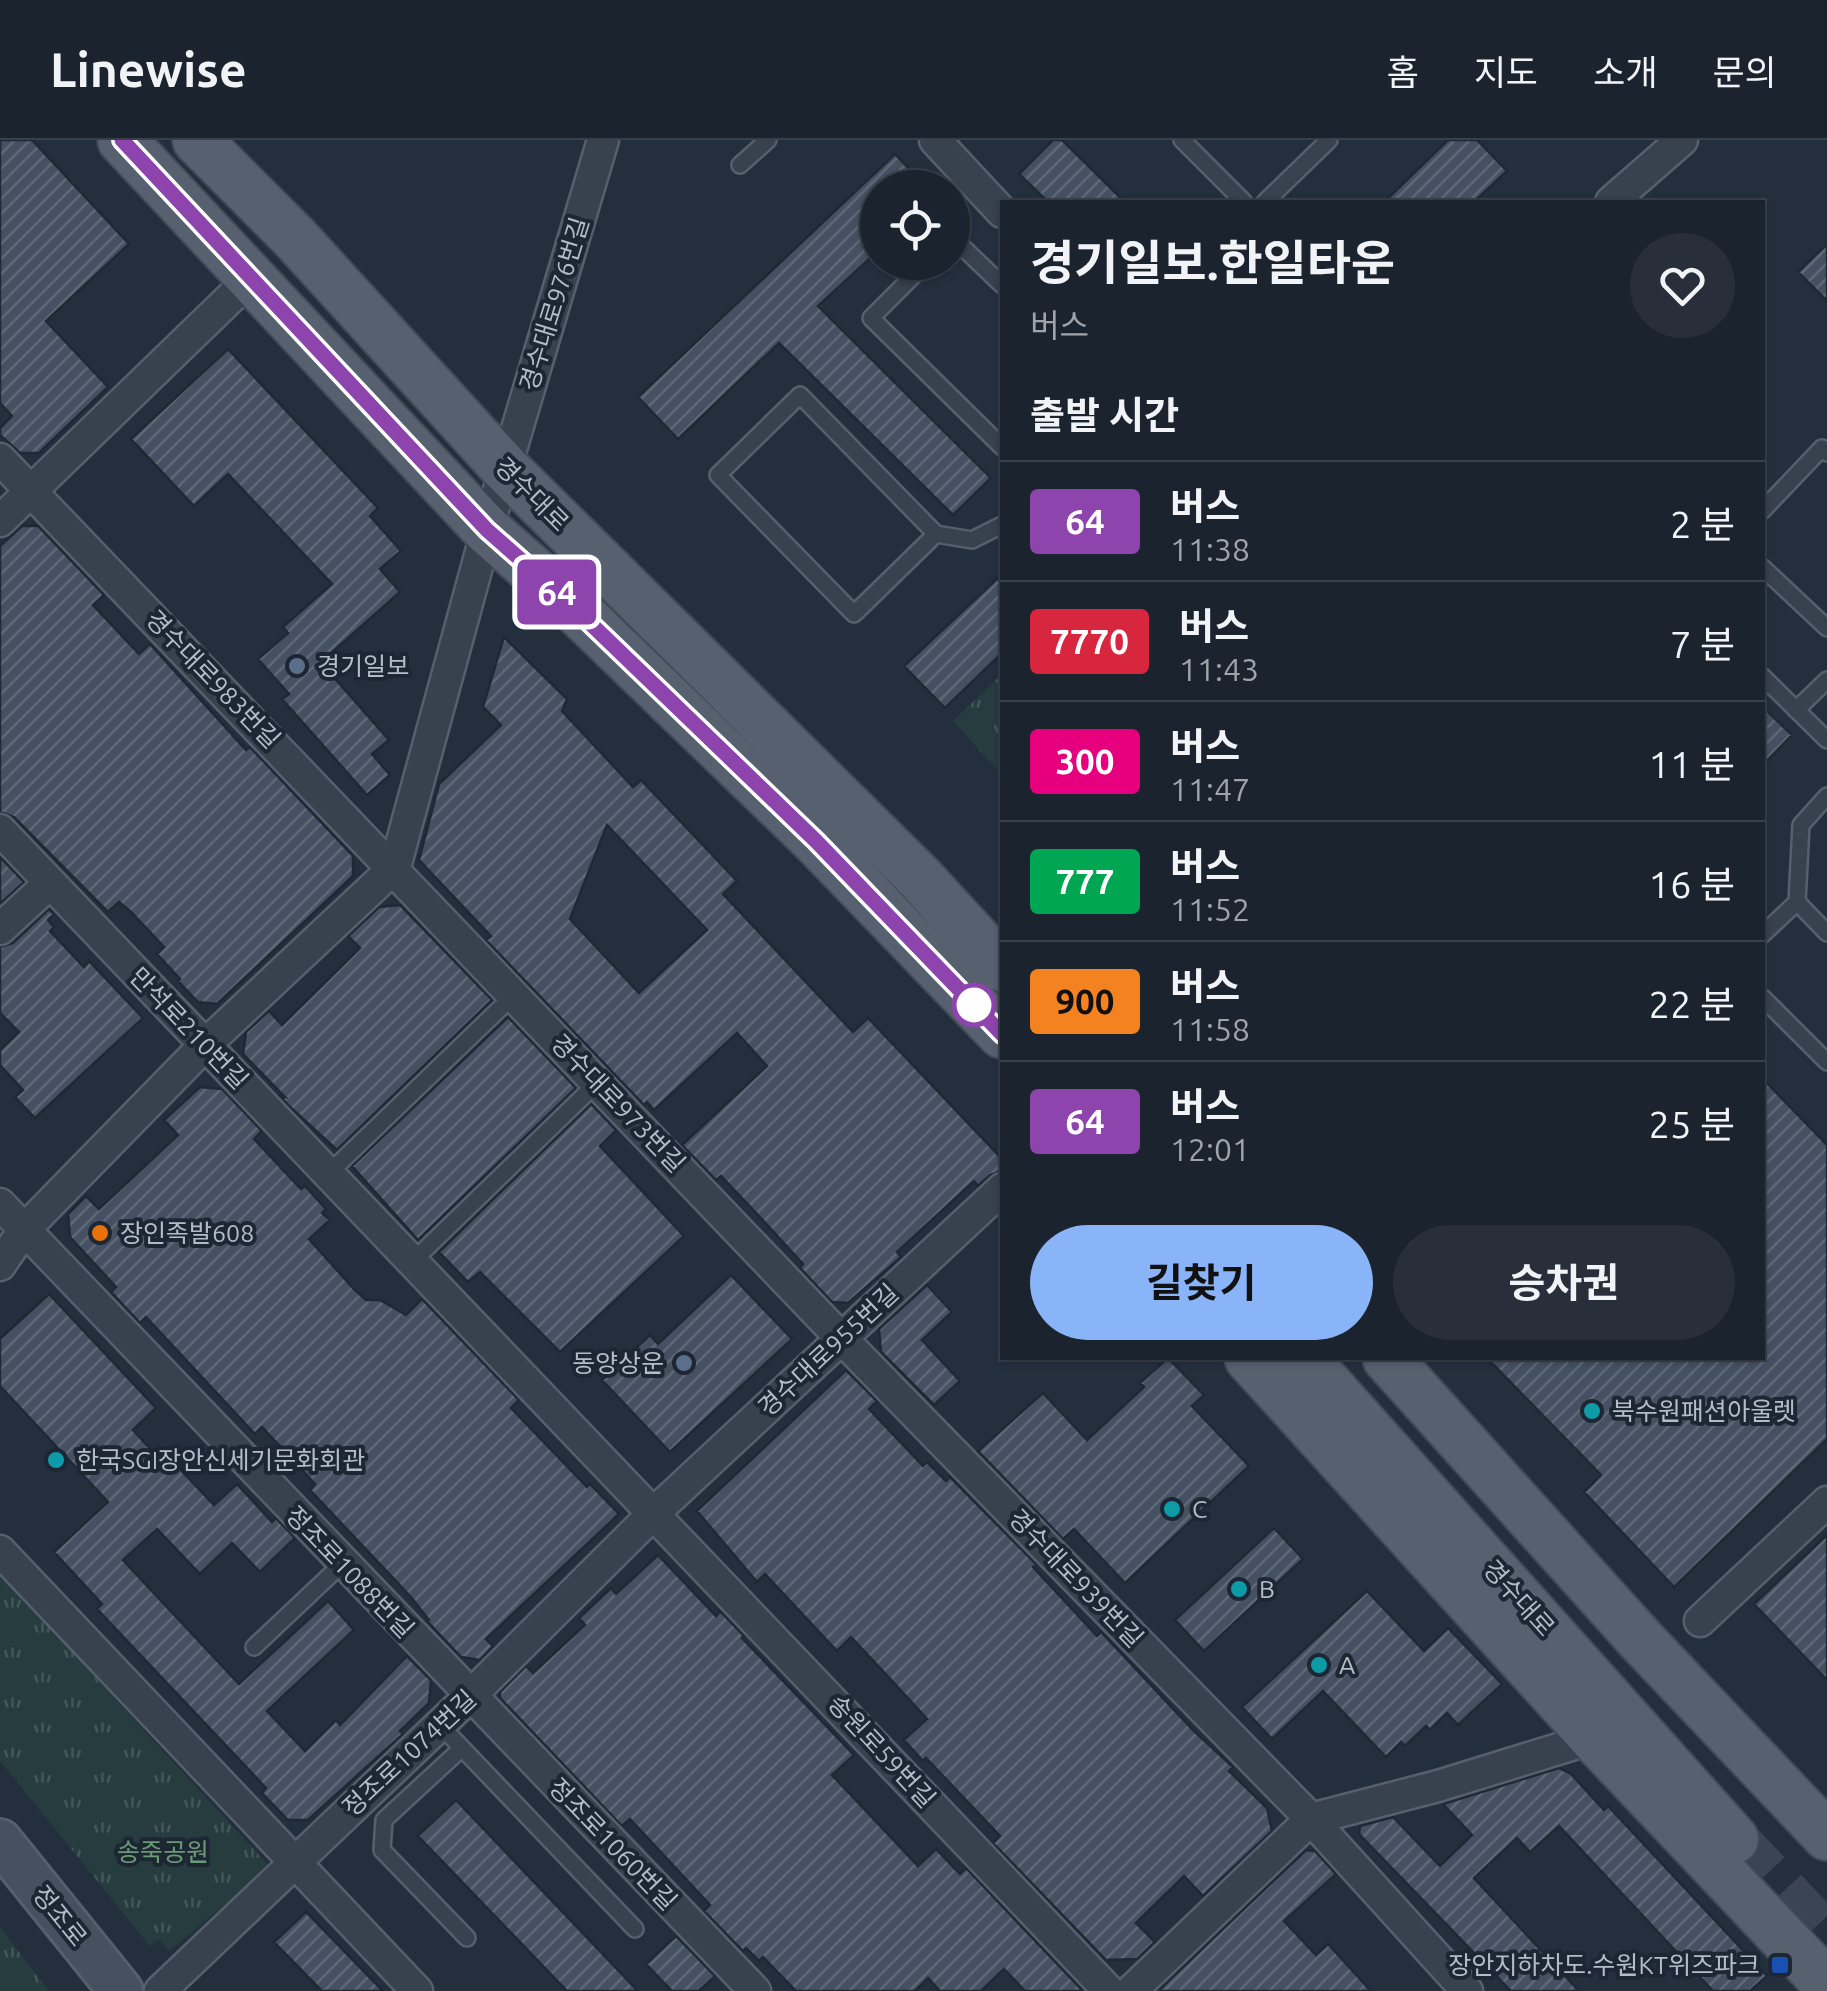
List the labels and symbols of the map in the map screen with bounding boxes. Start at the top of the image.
street label: 경수대로976번길 [514,214,594,394]
street label: 경수대로 [490,452,574,536]
line badge: 64 [512,560,602,624]
street label: 경수대로983번길 [140,604,286,754]
place label: 경기일보 [317,652,409,680]
marker: 경기일보 [286,655,308,677]
street label: 만석로210번길 [124,962,254,1094]
unlabelled marker [953,984,995,1026]
street label: 경수대로973번길 [545,1028,691,1178]
place label: 장인족발608 [120,1219,254,1247]
marker: 장인족발608 [89,1222,111,1244]
street label: 경수대로955번길 [753,1278,903,1422]
place label: 동양상운 [572,1349,664,1377]
marker: 동양상운 [673,1352,695,1374]
place label: 북수원패션아울렛 [1612,1397,1796,1425]
marker: 북수원패션아울렛 [1581,1400,1603,1422]
place label: 한국SGI장안신세기문화회관 [76,1446,365,1474]
marker: 한국SGI장안신세기문화회관 [45,1449,67,1471]
place label: C [1192,1495,1207,1523]
marker: C [1161,1498,1183,1520]
street label: 정조로1088번길 [280,1501,420,1643]
street label: 경수대로939번길 [1003,1503,1149,1653]
street label: 경수대로 [1478,1554,1560,1642]
place label: B [1259,1575,1275,1603]
marker: B [1228,1578,1250,1600]
place label: A [1339,1651,1355,1679]
marker: A [1308,1654,1330,1676]
street label: 정조로1074번길 [337,1684,481,1822]
street label: 송원로59번길 [823,1689,941,1813]
street label: 정조로1060번길 [543,1773,683,1915]
park label: 송죽공원 [117,1838,209,1866]
street label: 정조로 [27,1880,93,1952]
place label: 장안지하차도.수원KT위즈파크 [1448,1951,1760,1979]
marker: 장안지하차도.수원KT위즈파크 [1769,1954,1791,1976]

